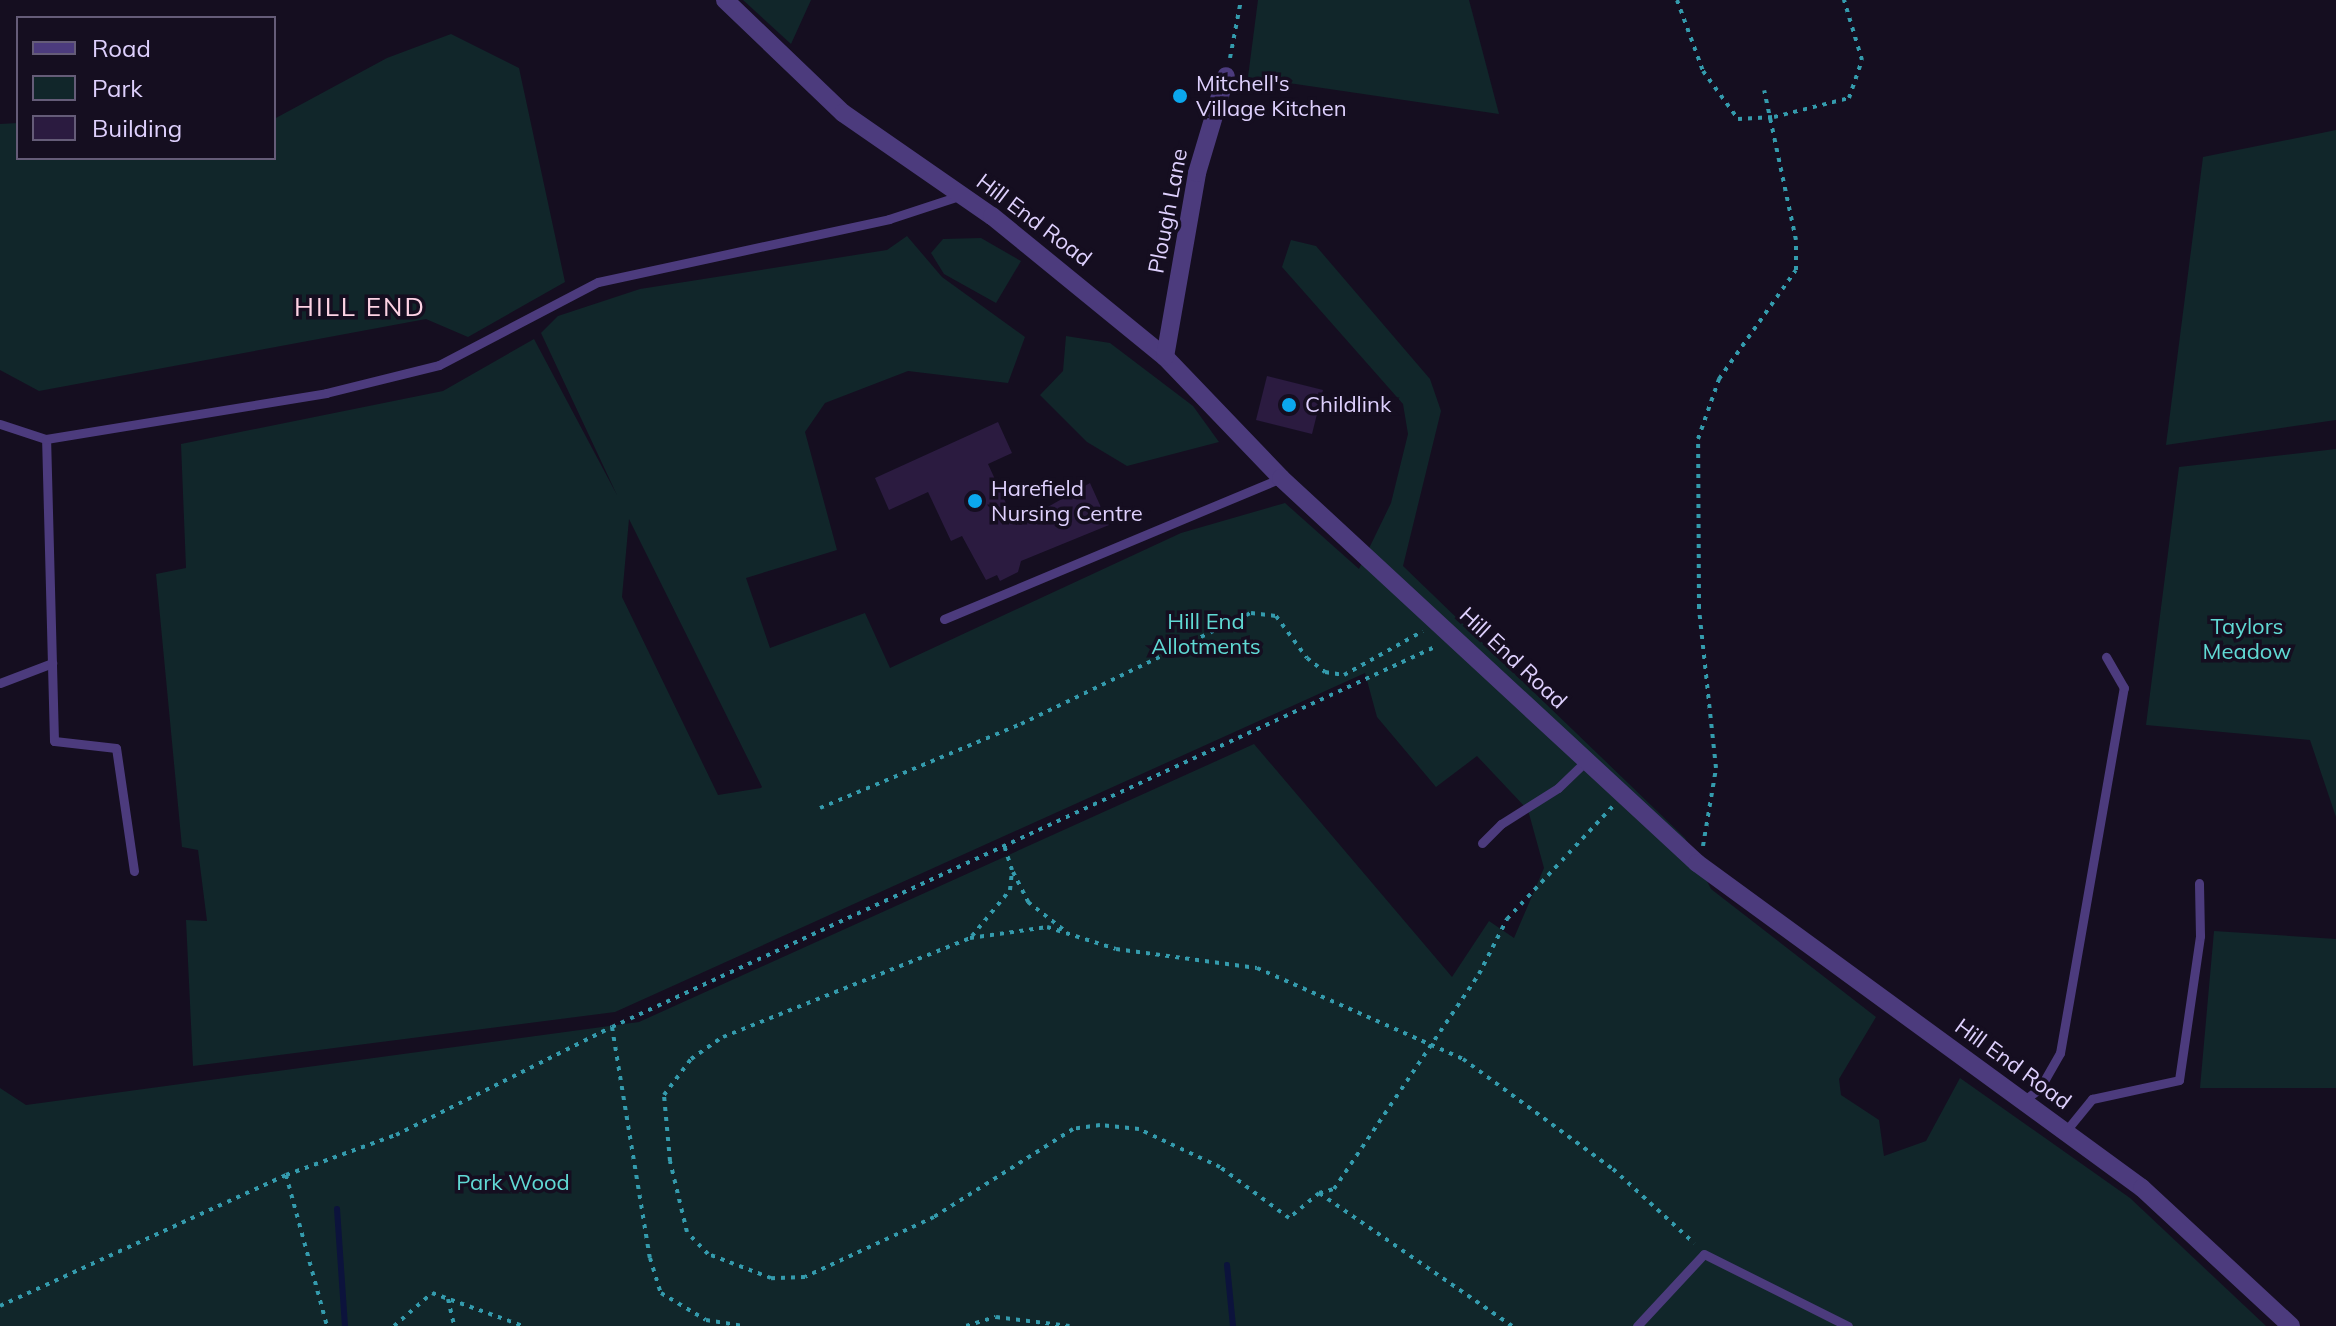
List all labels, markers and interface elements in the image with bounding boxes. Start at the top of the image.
legend [16,16,276,160]
text: Road [92,33,151,63]
place label: Mitchell's Village Kitchen [1196,70,1347,122]
text: Park [92,73,143,103]
marker: Mitchell's Village Kitchen [1171,87,1189,105]
text: Building [92,113,182,143]
street label: Plough Lane [1143,146,1193,276]
street label: Hill End Road [971,168,1097,272]
district label: HILL END [294,291,426,323]
place label: Childlink [1305,392,1391,418]
marker: Childlink [1280,396,1298,414]
place label: Harefield Nursing Centre [991,475,1143,526]
marker: Harefield Nursing Centre [966,492,984,510]
street label: Hill End Road [1454,602,1572,714]
park label: Hill End Allotments [1151,608,1261,660]
park label: Taylors Meadow [2203,613,2291,664]
street label: Hill End Road [1950,1013,2076,1115]
park label: Park Wood [456,1170,570,1196]

